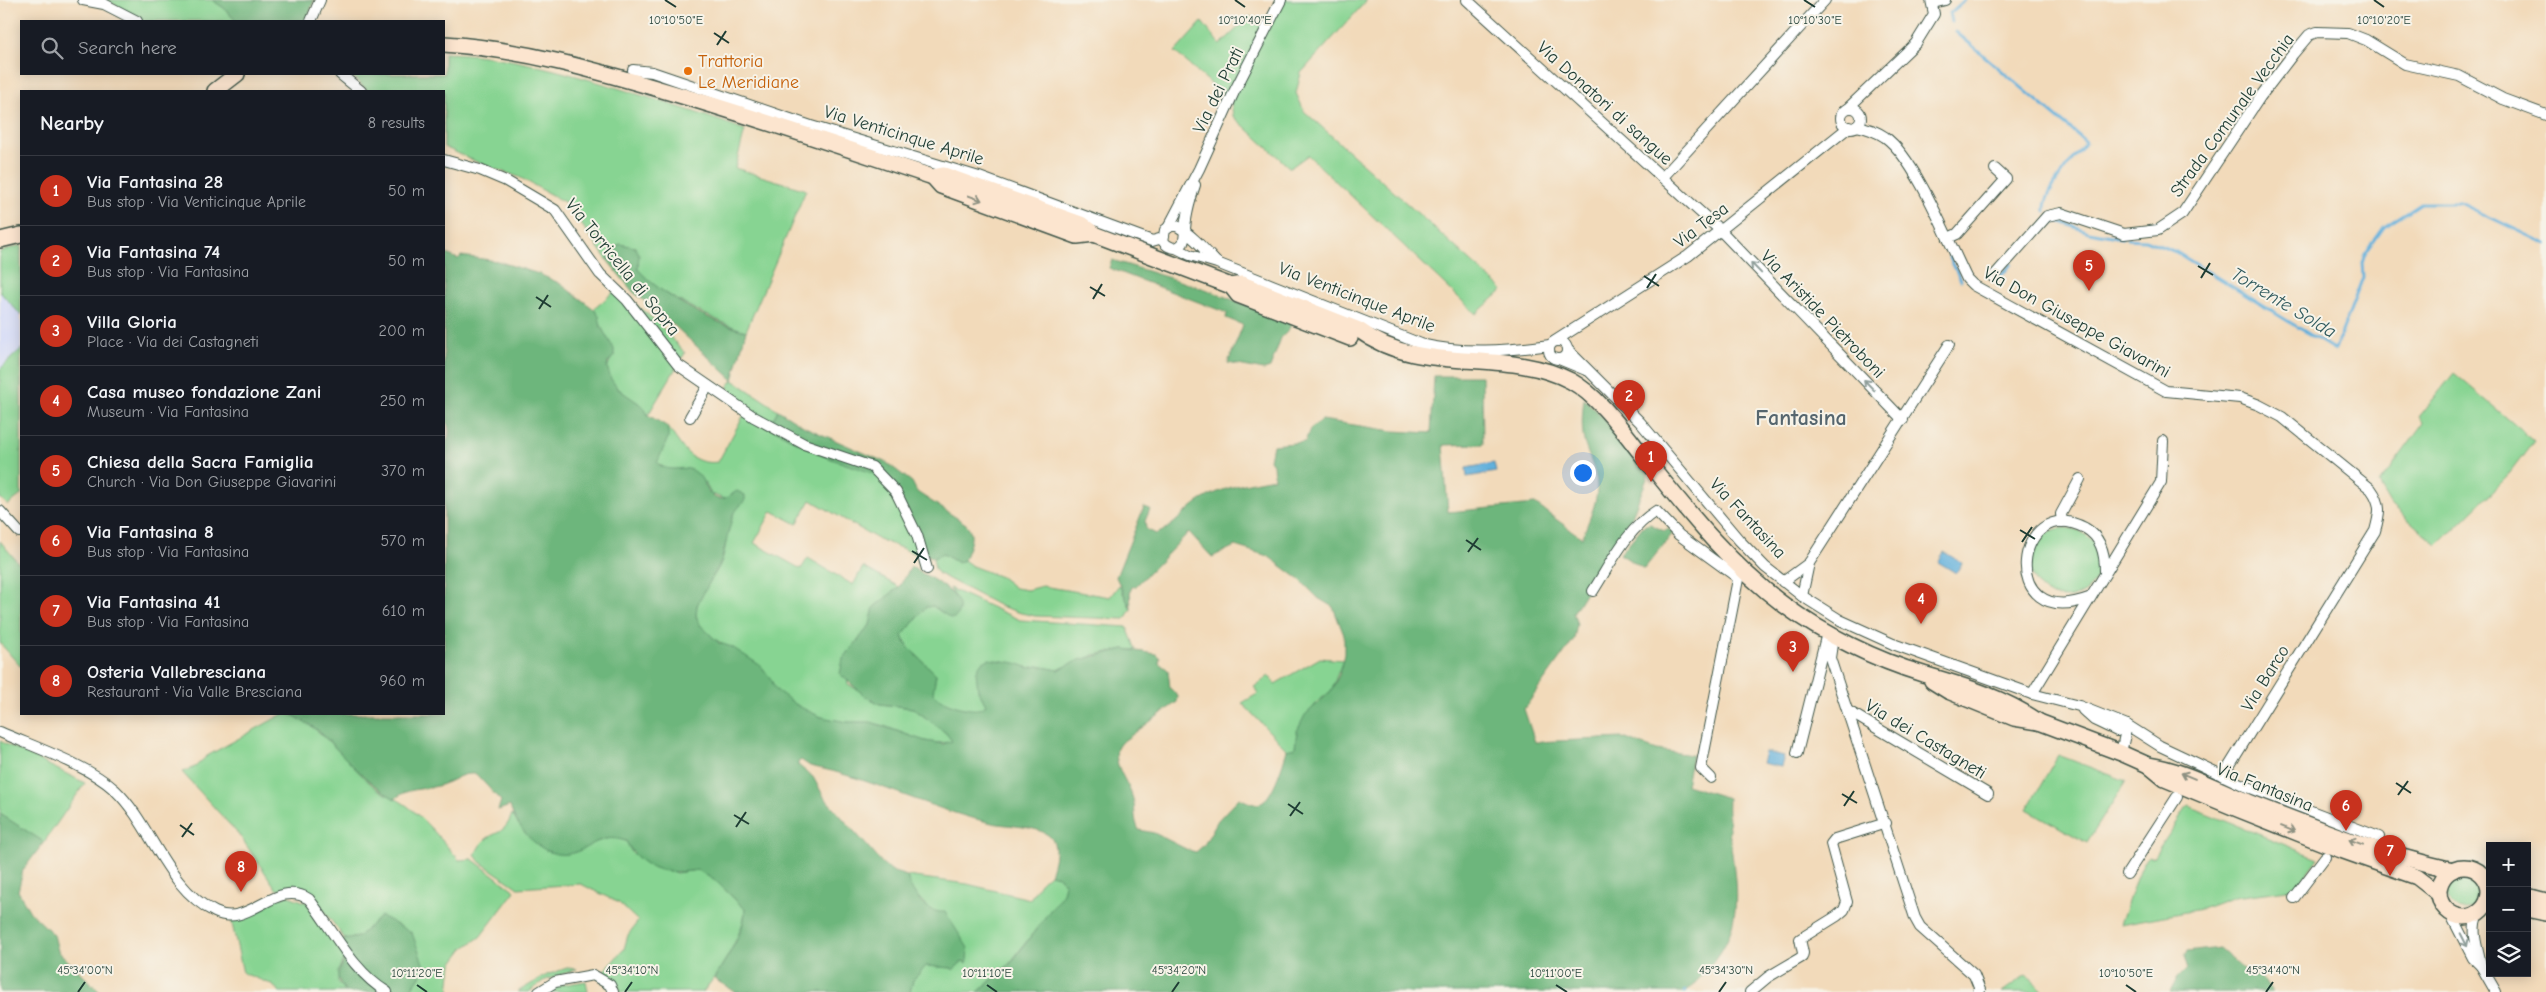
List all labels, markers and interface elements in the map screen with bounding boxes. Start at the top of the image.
text: 10°10'50"E [649,13,703,27]
text: 10°10'40"E [1218,13,1272,27]
text: 10°10'30"E [1788,13,1842,27]
text: 10°10'20"E [2357,13,2411,27]
search box [20,20,445,75]
street label: Strada Comunale Vecchia [2166,29,2299,201]
icon: search [38,34,66,62]
text: Search here [78,37,177,59]
street label: Via Donatori di sangue [1533,37,1677,170]
street label: Via dei Prati [1189,44,1248,137]
place label: Trattoria Le Meridiane [698,51,799,93]
marker: Trattoria Le Meridiane [682,65,694,77]
street label: Via Venticinque Aprile [821,101,986,170]
text: Nearby [40,111,104,135]
text: 8 results [368,114,425,132]
text: Via Fantasina 28 [87,171,223,193]
text: 1 [53,182,59,200]
text: 50 m [388,182,425,200]
text: Bus stop · Via Venticinque Aprile [87,193,306,211]
one-way arrow [967,194,983,203]
street label: Via Torricella di Sopra [561,195,684,340]
street label: Via Tesa [1670,198,1733,253]
text: Via Fantasina 74 [87,241,220,263]
street label: Via Aristide Pietroboni [1756,246,1889,383]
pin: 5 [2073,250,2105,291]
text: 2 [52,252,60,270]
text: 50 m [388,252,425,270]
street label: Via Venticinque Aprile [1275,258,1438,337]
one-way arrow [1750,261,1762,274]
street label: Via Don Giuseppe Giavarini [1980,262,2174,383]
text: Bus stop · Via Fantasina [87,263,249,281]
water label: Torrente Solda [2227,263,2340,343]
text: Villa Gloria [87,311,177,333]
text: 3 [52,322,60,340]
text: 200 m [379,322,425,340]
text: Place · Via dei Castagneti [87,333,259,351]
one-way arrow [1863,378,1875,391]
pin: 2 [1613,380,1645,421]
text: Casa museo fondazione Zani [87,381,321,403]
text: 4 [52,392,60,410]
text: 250 m [380,392,425,410]
text: Museum · Via Fantasina [87,403,249,421]
district label: Fantasina [1755,405,1847,431]
pin: 1 [1635,441,1667,482]
text: Chiesa della Sacra Famiglia [87,451,314,473]
your location [1570,460,1596,486]
text: 5 [52,462,60,480]
text: 370 m [381,462,425,480]
text: Church · Via Don Giuseppe Giavarini [87,473,336,491]
street label: Via Fantasina [1705,474,1790,563]
text: Via Fantasina 8 [87,521,214,543]
text: 6 [52,532,60,550]
text: 570 m [380,532,425,550]
text: Bus stop · Via Fantasina [87,543,249,561]
pin: 4 [1905,583,1937,624]
text: Via Fantasina 41 [87,591,221,613]
text: 7 [52,602,60,620]
text: 610 m [382,602,425,620]
text: Bus stop · Via Fantasina [87,613,249,631]
pin: 3 [1777,631,1809,672]
street label: Via Barco [2237,641,2294,715]
text: Osteria Vallebresciana [87,661,266,683]
text: 8 [52,672,60,690]
text: 960 m [380,672,425,690]
text: Restaurant · Via Valle Bresciana [87,683,302,701]
street label: Via dei Castagneti [1862,695,1990,784]
street label: Via Fantasina [2213,759,2316,816]
one-way arrow [2181,771,2196,780]
pin: 6 [2330,790,2362,831]
one-way arrow [2280,825,2295,834]
pin: 7 [2374,835,2406,876]
one-way arrow [2348,837,2364,846]
map controls [2486,842,2531,977]
button: + [2486,842,2531,887]
pin: 8 [225,851,257,892]
button: − [2486,887,2531,932]
button: layers [2486,932,2531,977]
one-way arrow [2459,933,2469,948]
text: 45°34'00"N [57,963,113,977]
text: 45°34'10"N [606,963,658,977]
text: 45°34'20"N [1152,963,1206,977]
text: 45°34'30"N [1699,963,1753,977]
text: 45°34'40"N [2246,963,2300,977]
text: 10°11'20"E [391,966,443,980]
text: 10°11'10"E [962,966,1012,980]
text: 10°11'00"E [1530,966,1582,980]
text: 10°10'50"E [2099,966,2153,980]

